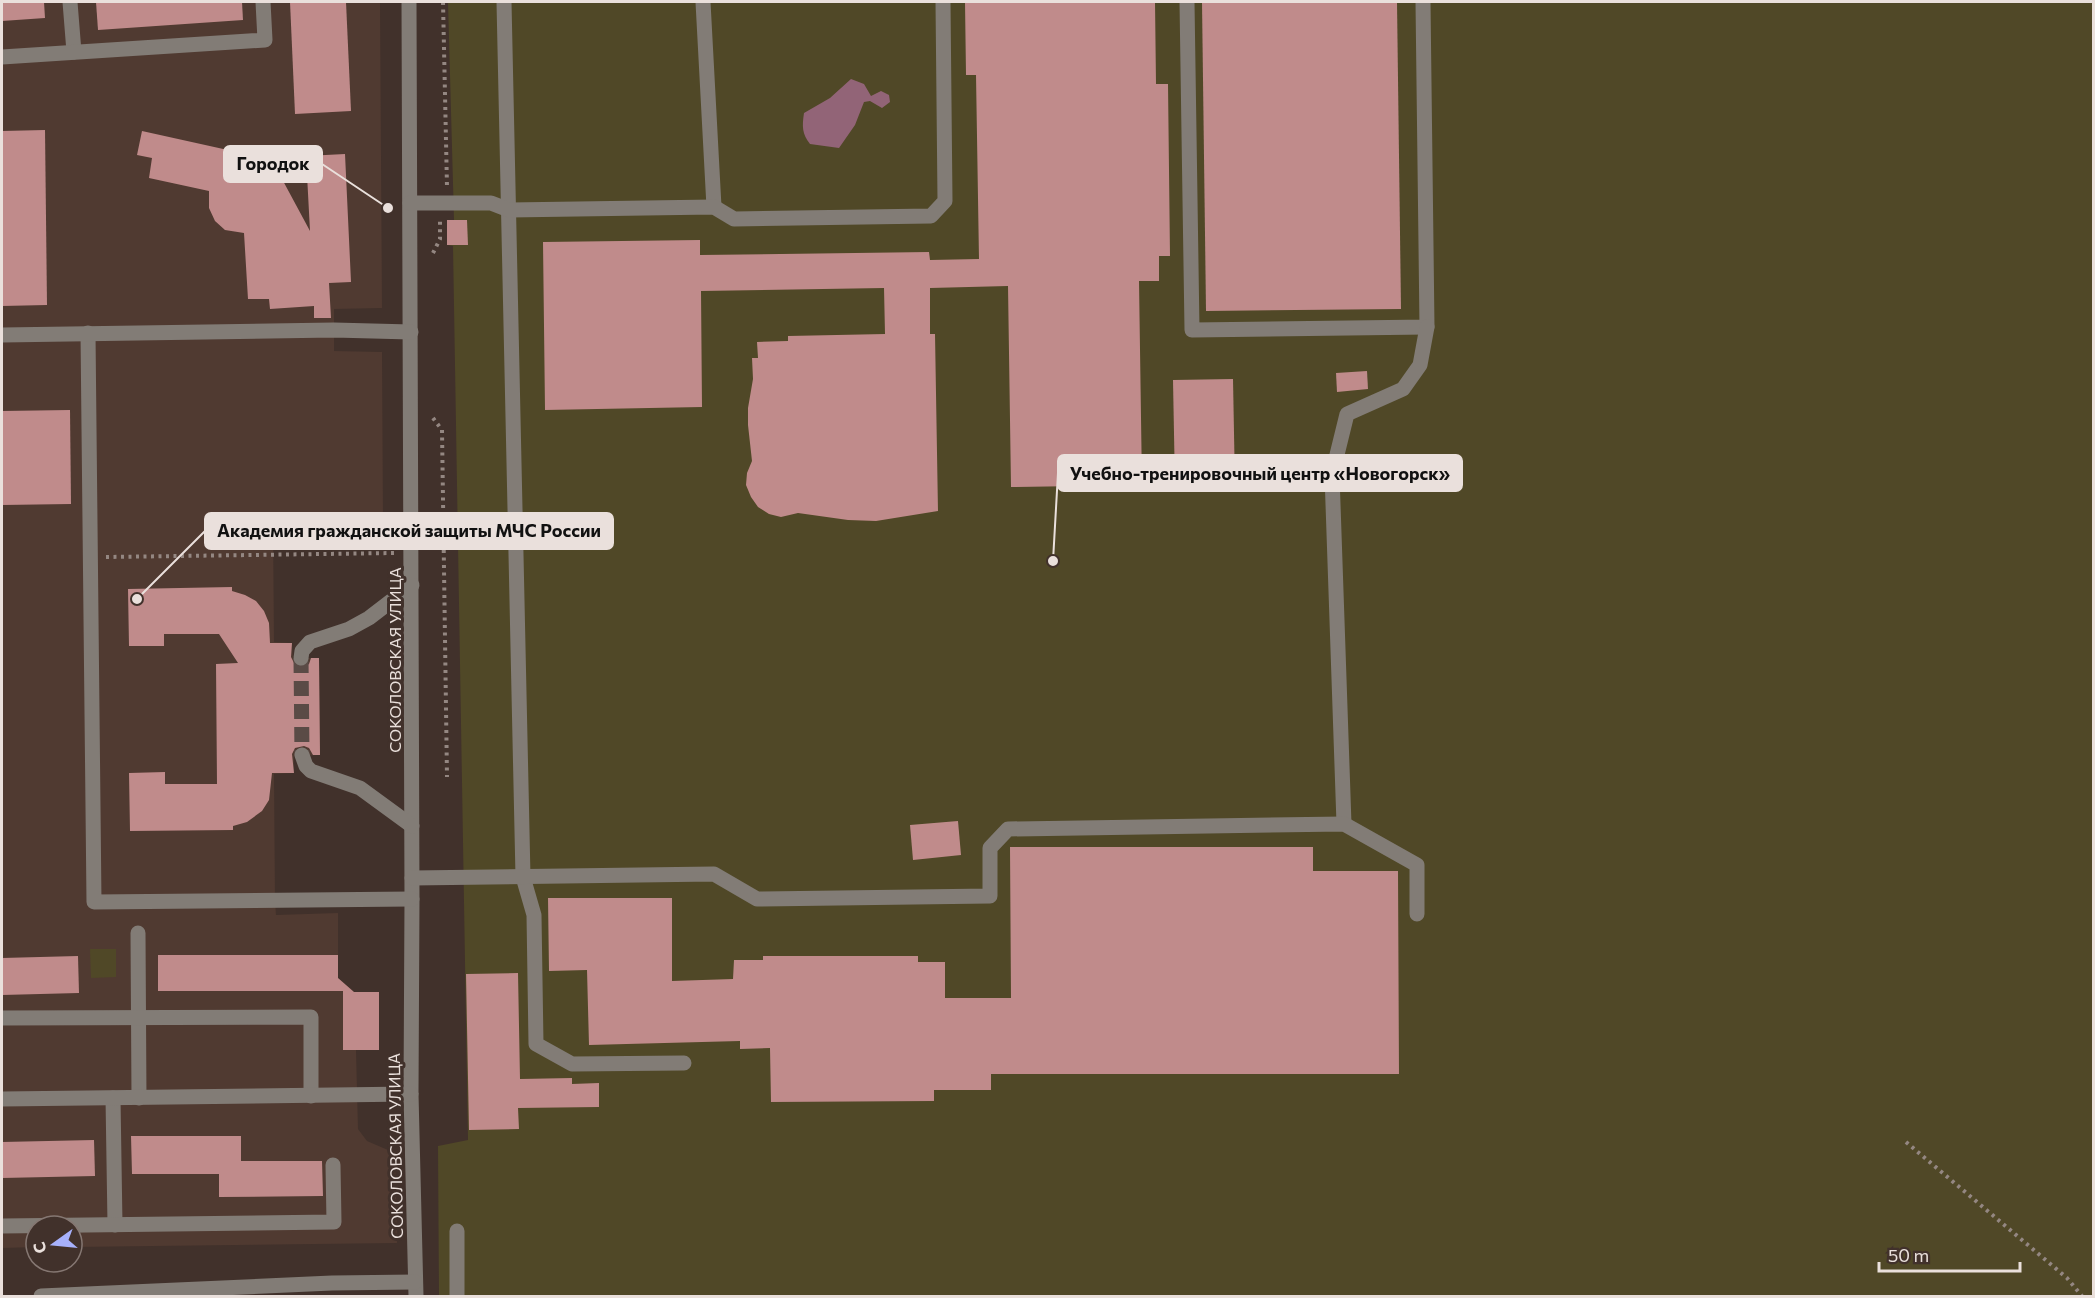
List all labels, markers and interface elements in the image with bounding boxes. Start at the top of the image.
callout: Городок [224,146,322,182]
text: Городок [236,152,310,174]
callout: Учебно-тренировочный центр «Новогорск» [1058,455,1462,491]
text: Учебно-тренировочный центр «Новогорск» [1070,462,1451,484]
callout: Академия гражданской защиты МЧС России [205,513,613,549]
text: Академия гражданской защиты МЧС России [217,519,601,541]
street label: СОКОЛОВСКАЯ УЛИЦА [385,567,404,753]
street label: СОКОЛОВСКАЯ УЛИЦА [384,1053,406,1239]
north arrow [24,1214,84,1274]
scale bar [1879,1235,2020,1273]
text: С [28,1240,50,1256]
text: 50 m [1888,1244,1929,1266]

